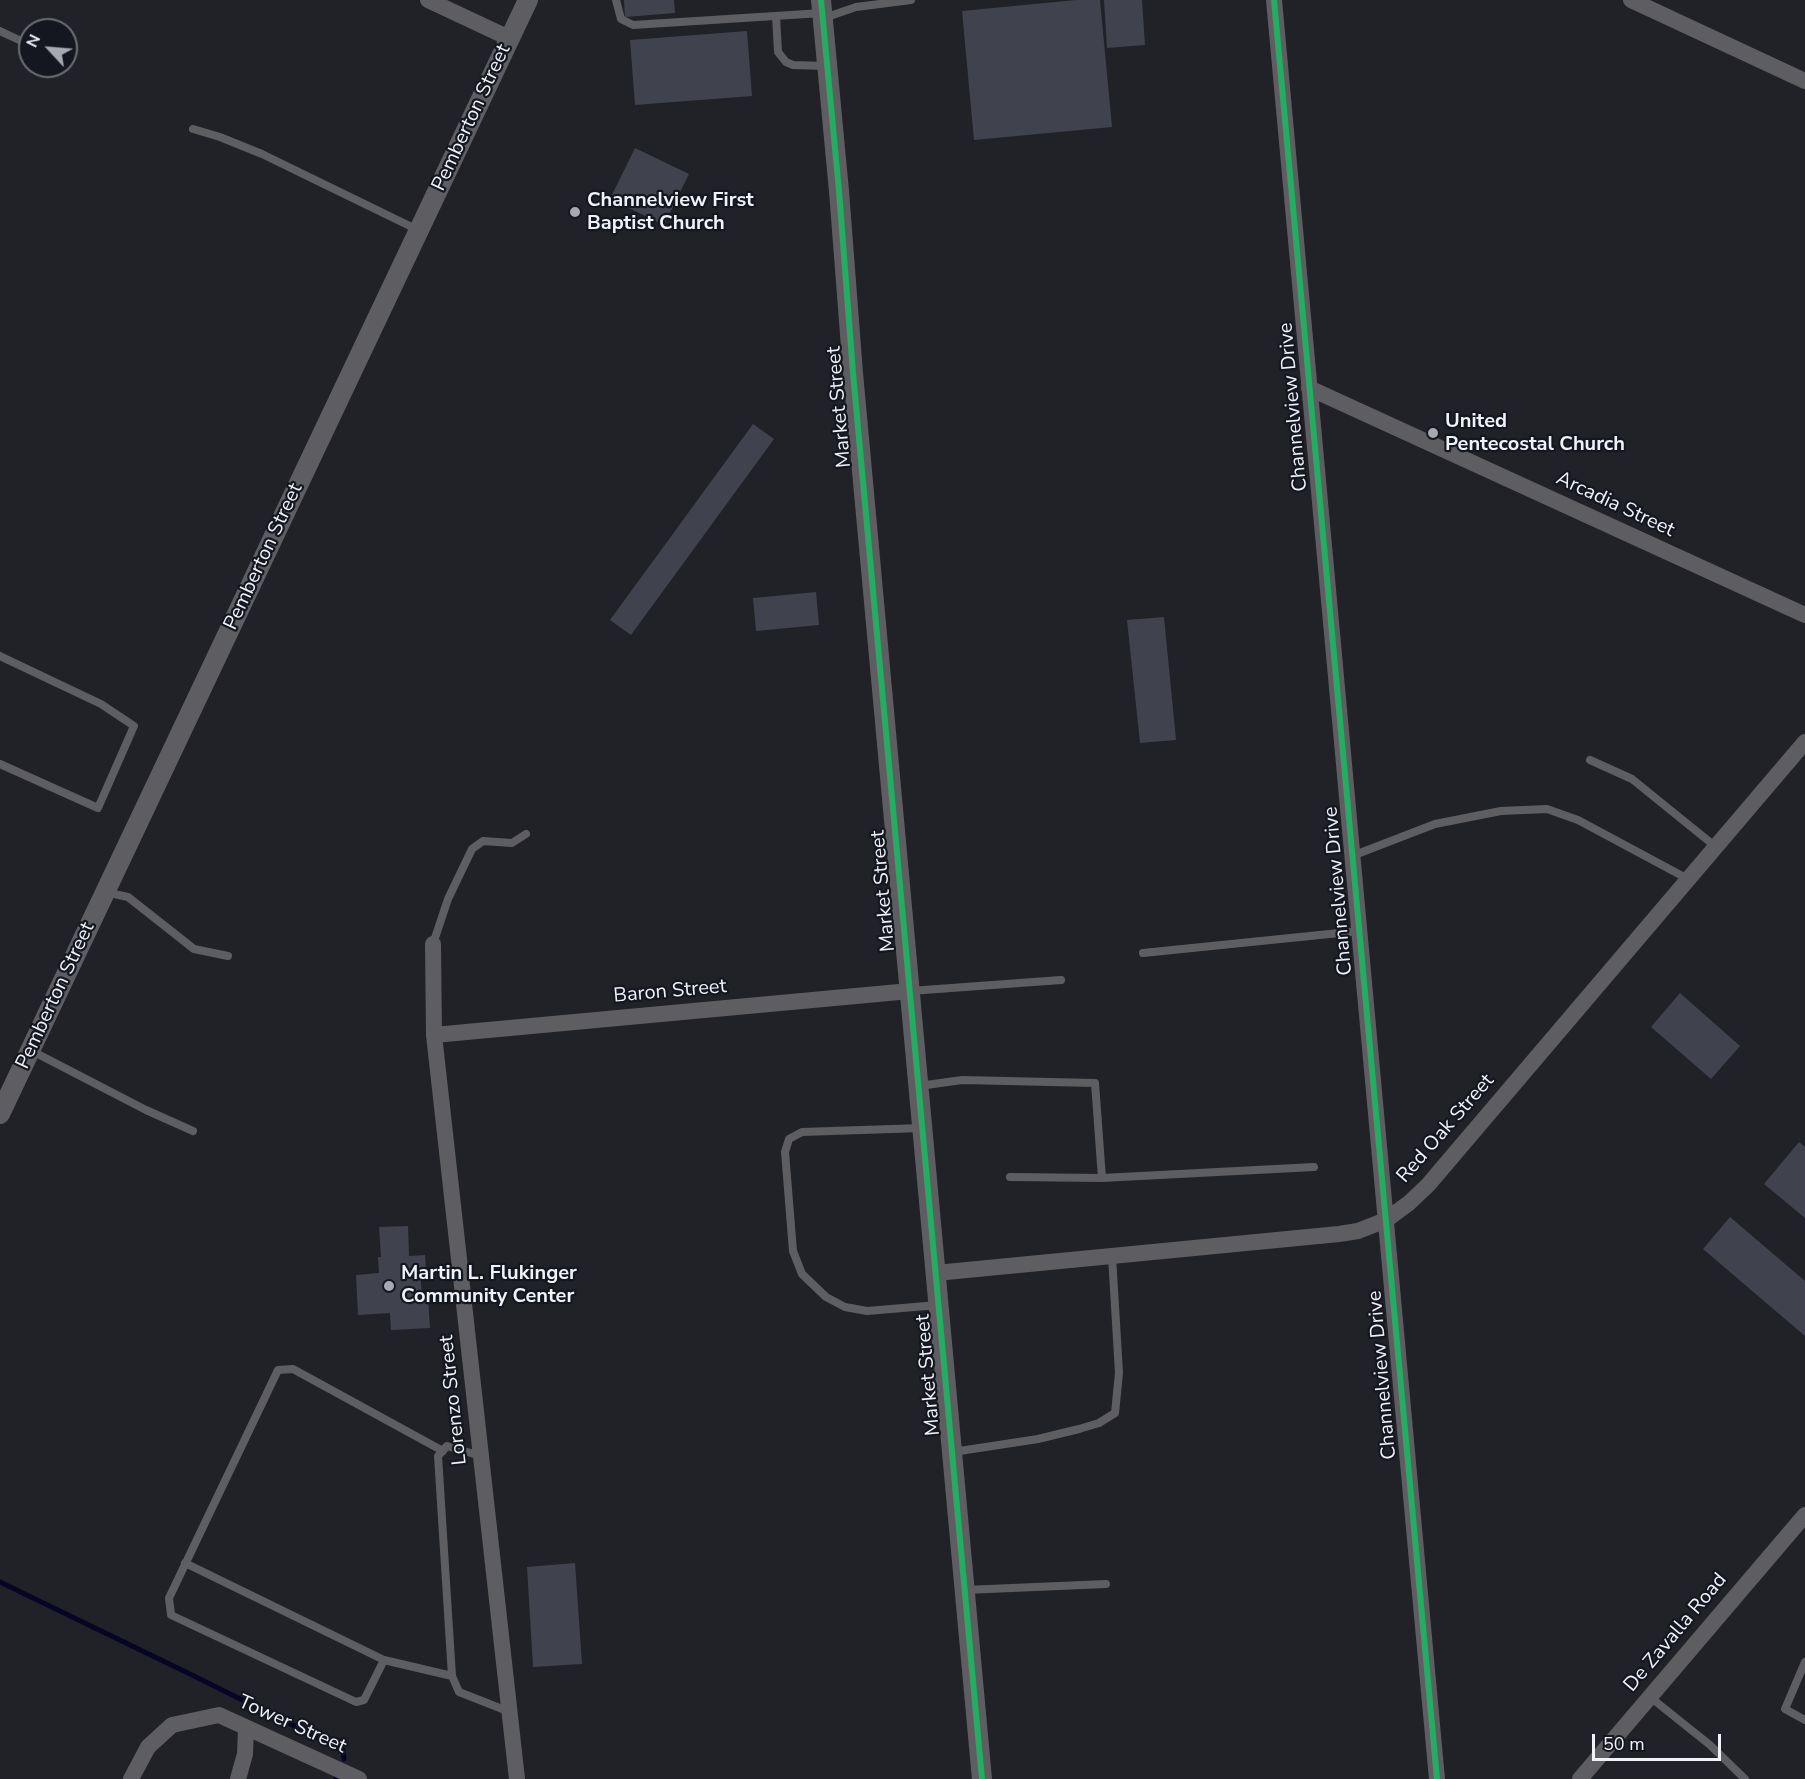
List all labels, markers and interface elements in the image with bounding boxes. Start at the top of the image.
north arrow [18,18,78,78]
text: N [21,31,46,51]
street label: Pemberton Street [428,41,516,195]
place label: Channelview First Baptist Church [587,189,754,236]
marker: Channelview First Baptist Church [568,205,582,219]
street label: Channelview Drive [1275,322,1313,492]
street label: Market Street [823,345,857,469]
place label: United Pentecostal Church [1445,410,1625,457]
marker: United Pentecostal Church [1426,426,1440,440]
street label: Arcadia Street [1552,467,1678,543]
street label: Pemberton Street [220,480,308,634]
street label: Channelview Drive [1320,806,1358,976]
street label: Market Street [867,829,901,953]
street label: Pemberton Street [12,919,100,1073]
street label: Baron Street [613,975,727,1009]
street label: Red Oak Street [1392,1070,1500,1188]
place label: Martin L. Flukinger Community Center [401,1262,577,1309]
marker: Martin L. Flukinger Community Center [382,1279,396,1293]
street label: Channelview Drive [1364,1290,1402,1460]
street label: Market Street [912,1313,946,1437]
street label: Lorenzo Street [435,1334,473,1466]
street label: De Zavalla Road [1619,1569,1733,1697]
street label: Tower Street [234,1691,350,1759]
scale bar [1595,1722,1724,1760]
text: 50 m [1603,1732,1645,1756]

